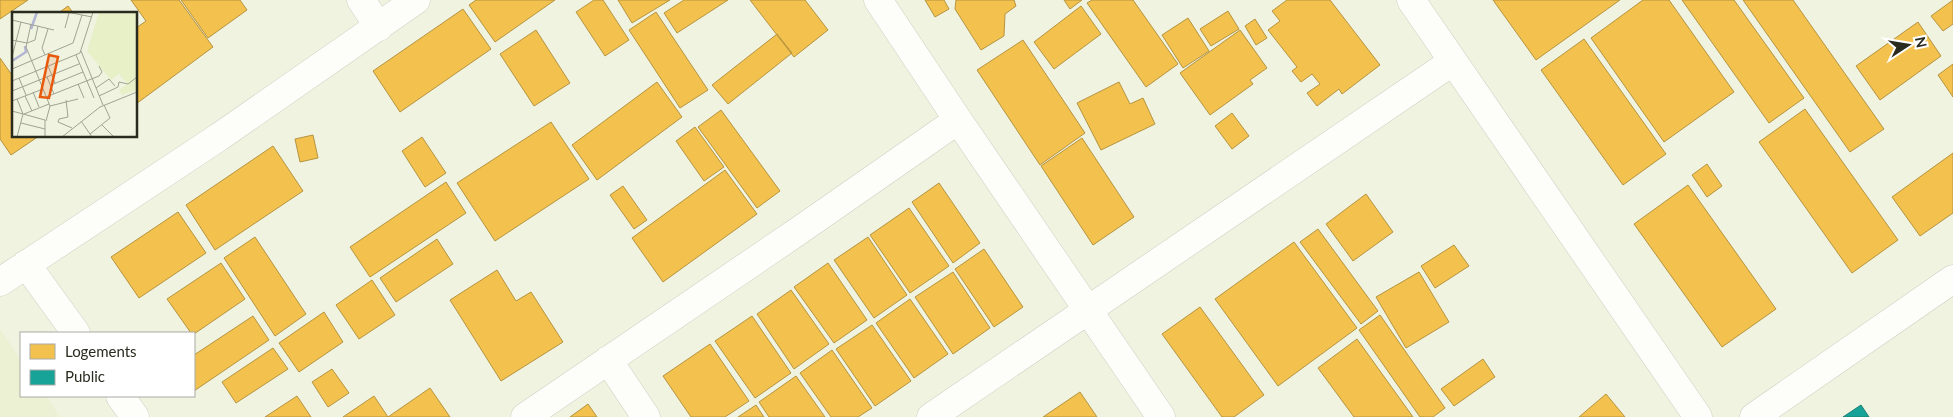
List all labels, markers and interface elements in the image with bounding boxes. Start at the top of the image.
inset map [12,12,138,138]
north arrow [1883,20,1933,70]
text: N [1912,35,1931,49]
legend [20,332,195,397]
text: Logements [65,342,137,360]
text: Public [65,367,105,385]

